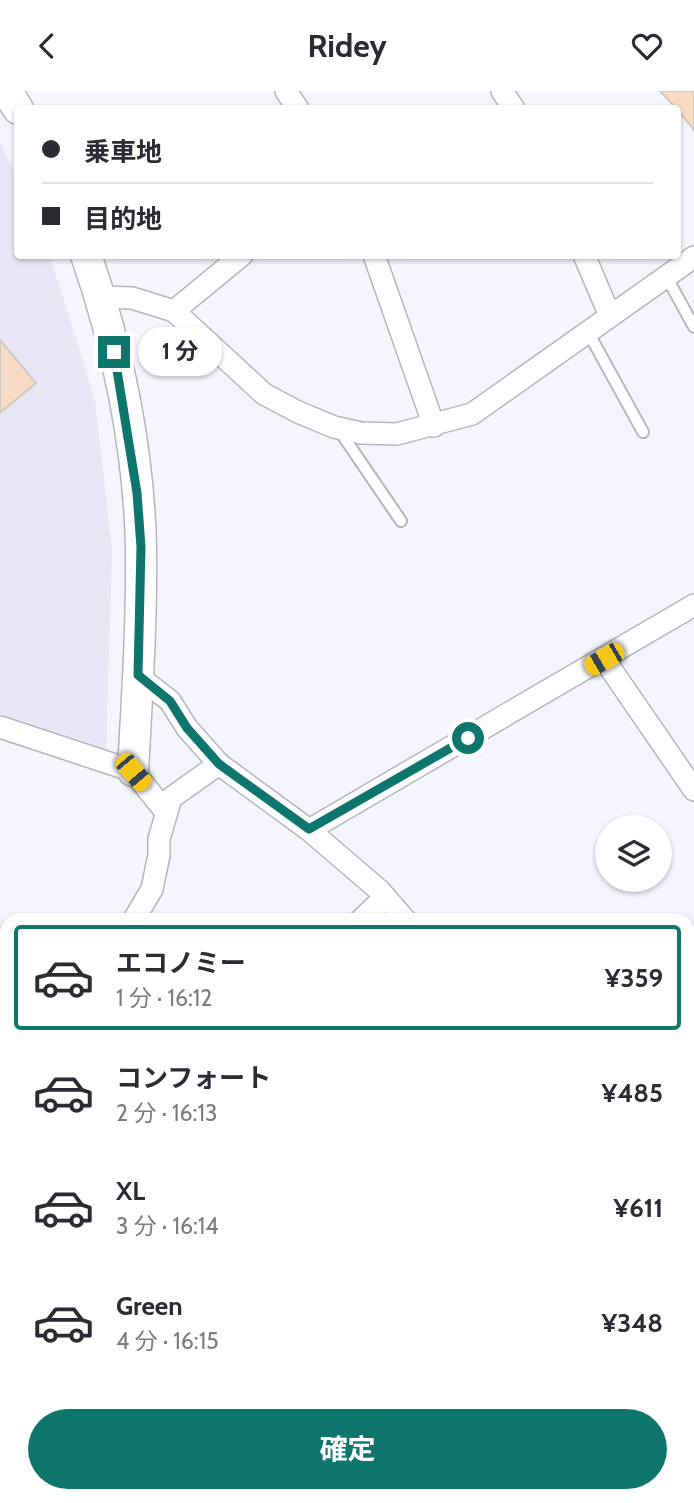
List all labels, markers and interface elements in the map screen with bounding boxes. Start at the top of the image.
text: Ridey [307,26,387,65]
icon: back [28,27,66,65]
icon: heart [628,27,666,65]
text: 乗車地 [84,136,162,168]
text: 目的地 [84,203,162,235]
callout: 1 分 [138,327,222,377]
route end [98,336,130,368]
text: 1 分 [162,337,198,365]
car [581,639,628,679]
route start [452,722,484,754]
car [112,749,155,795]
map controls [595,815,672,892]
button: layers [595,815,672,892]
icon: car [32,946,95,1009]
text: エコノミー [116,947,246,979]
text: ¥359 [605,962,663,994]
text: 1 分 · 16:12 [116,984,212,1012]
icon: car [32,1061,95,1124]
text: コンフォート [116,1062,271,1094]
text: ¥485 [601,1077,663,1109]
text: 2 分 · 16:13 [116,1099,217,1127]
text: XL [116,1175,145,1207]
icon: car [32,1176,95,1239]
text: ¥611 [613,1192,663,1224]
text: 3 分 · 16:14 [116,1212,219,1240]
text: Green [116,1290,183,1322]
icon: car [32,1291,95,1354]
text: ¥348 [601,1307,663,1339]
text: 4 分 · 16:15 [116,1327,219,1355]
button: 確定 [28,1409,667,1489]

